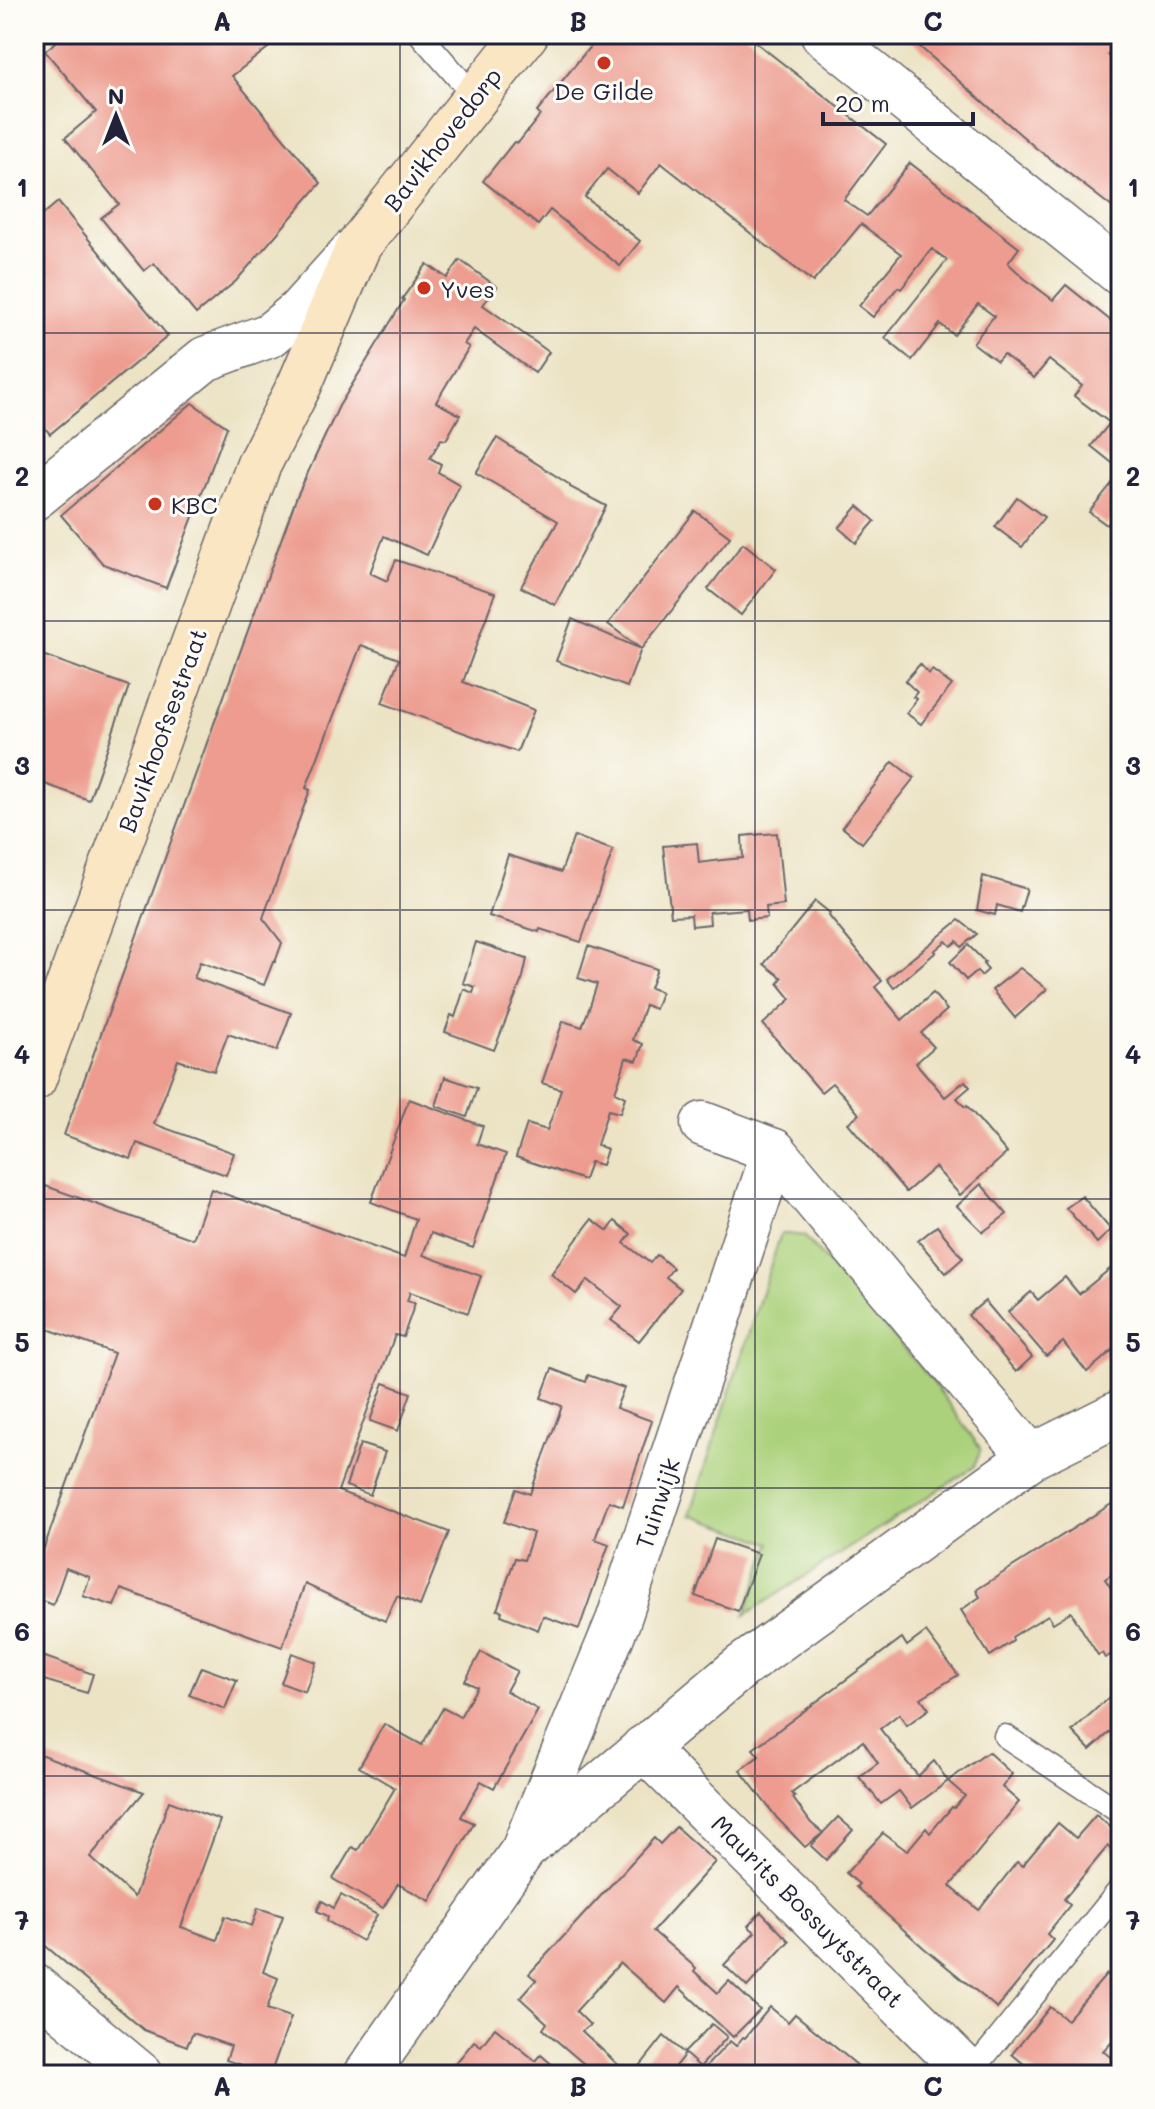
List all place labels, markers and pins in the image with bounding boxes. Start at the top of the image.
marker: De Gilde [595,54,613,72]
place label: De Gilde [554,75,654,106]
place label: Yves [440,273,495,304]
marker: Yves [415,279,433,297]
place label: KBC [171,489,218,520]
marker: KBC [146,495,164,513]

